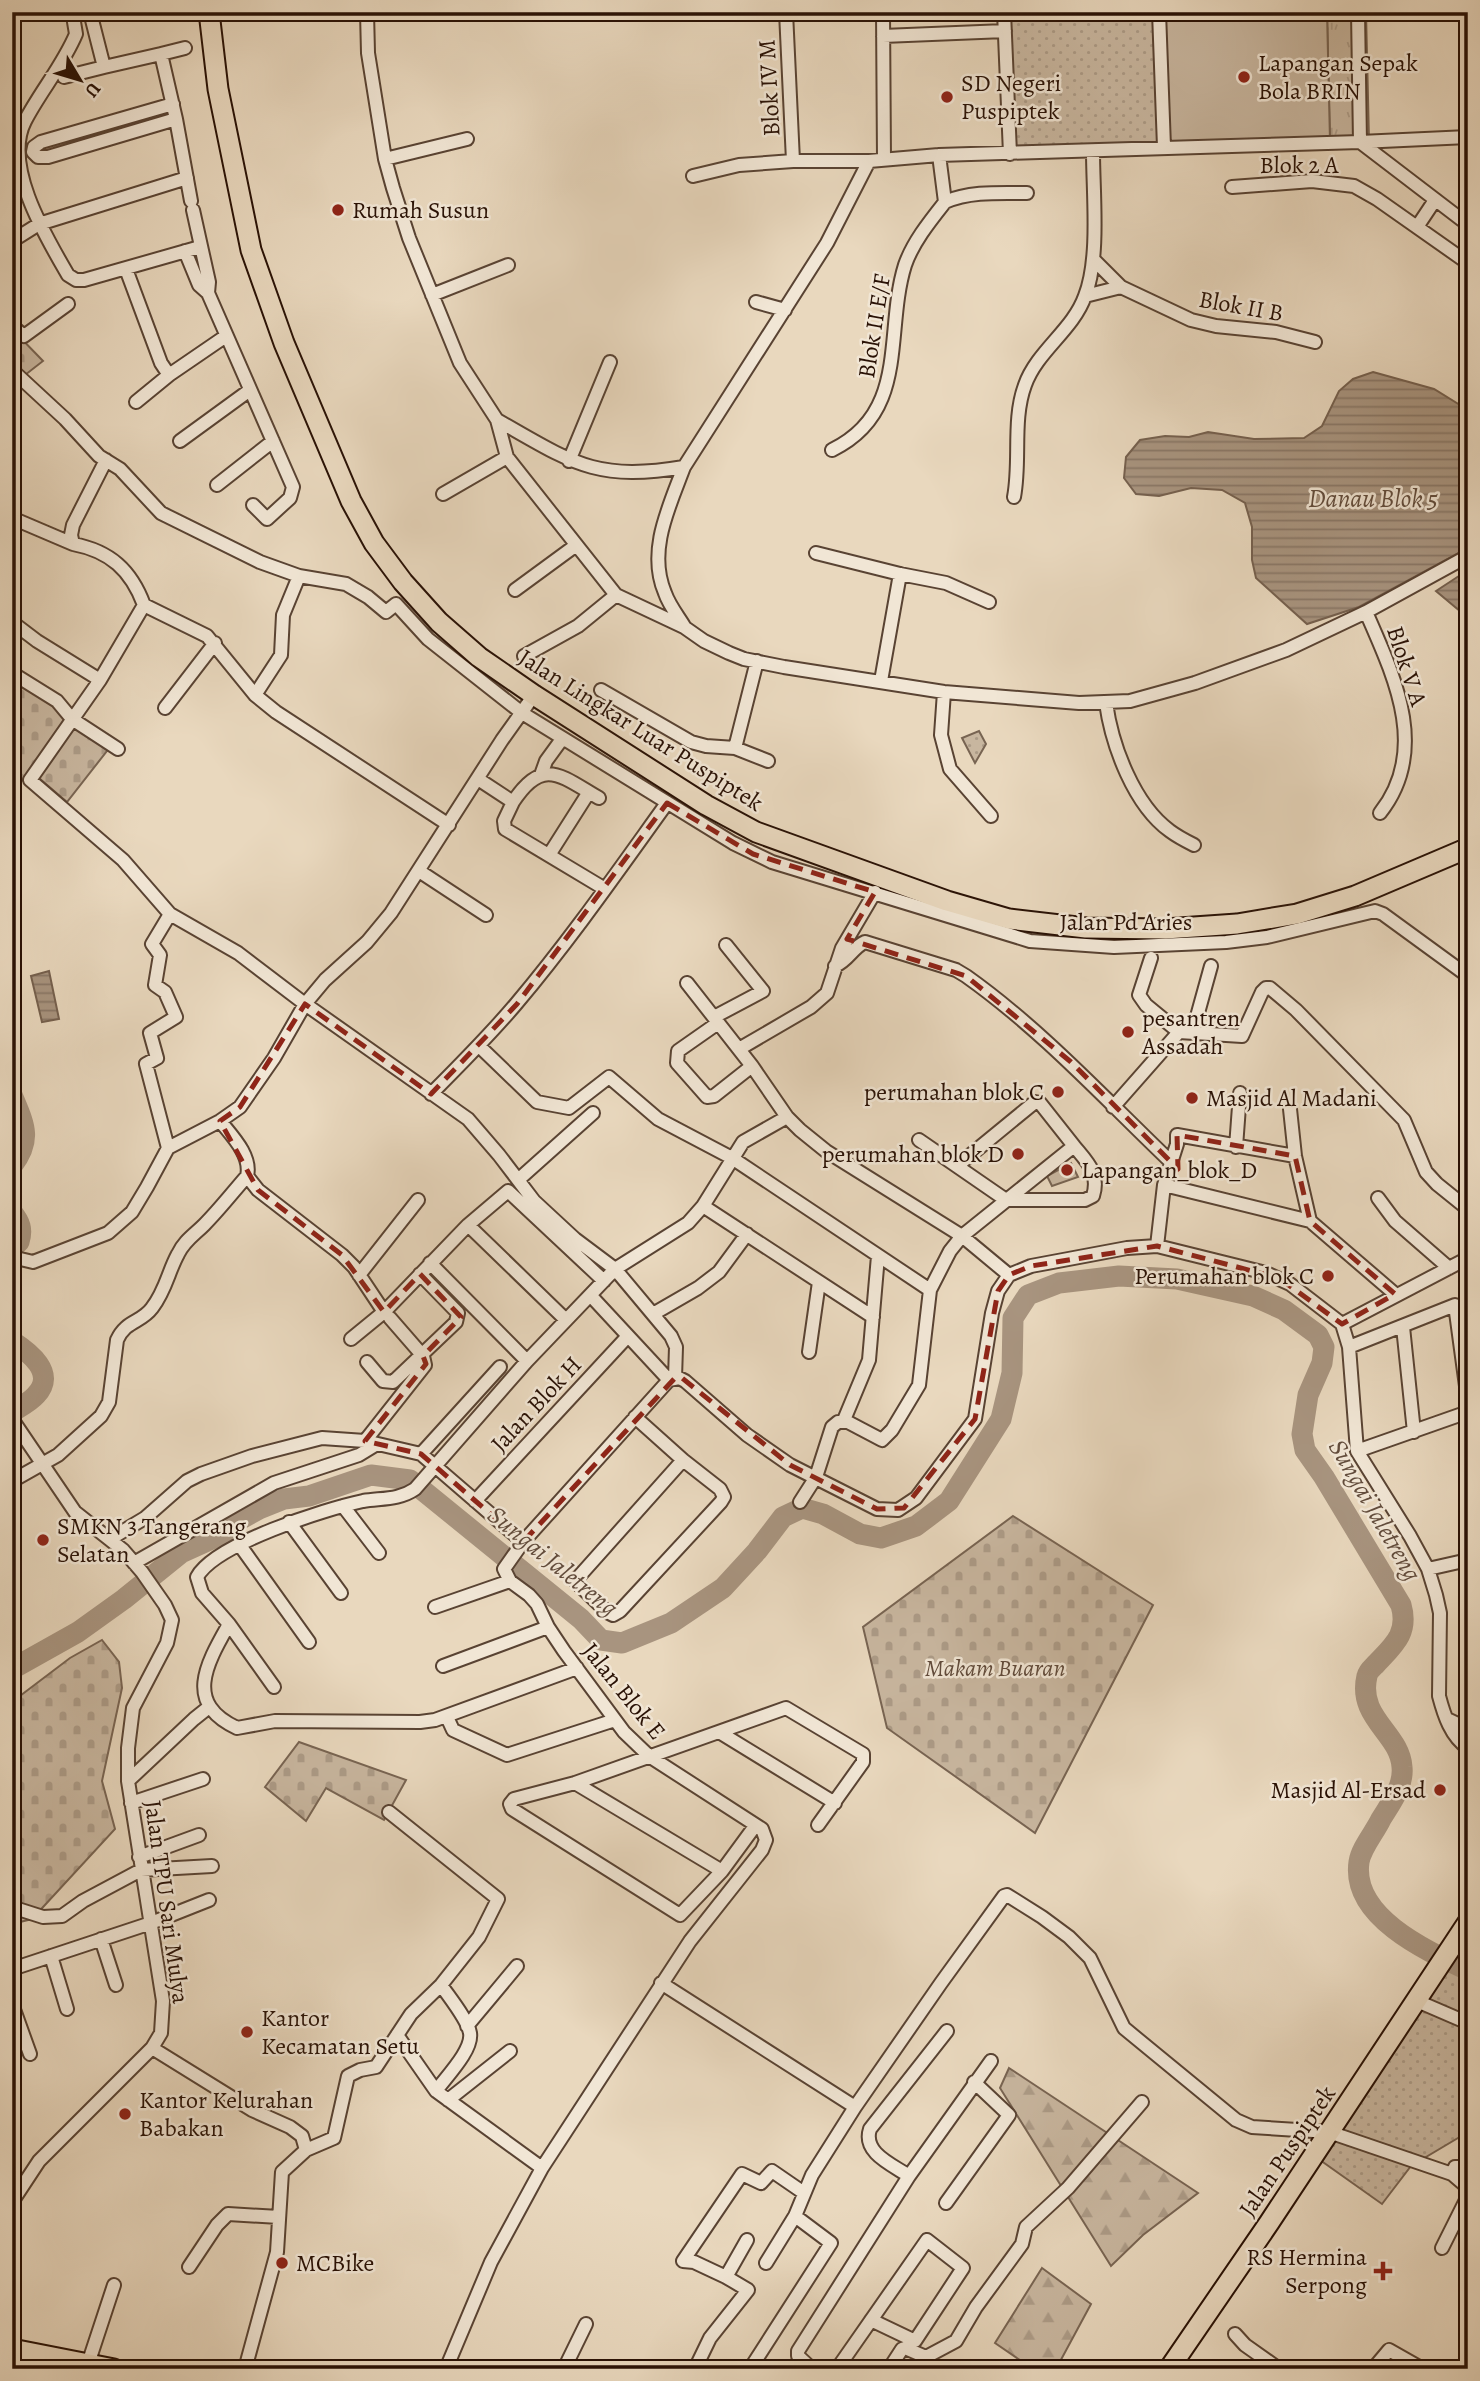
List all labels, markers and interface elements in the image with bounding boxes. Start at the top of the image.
street label: Blok IV M [750,39,788,137]
north arrow [46,46,116,116]
place label: Lapangan Sepak Bola BRIN [1258,47,1418,107]
place label: SD Negeri Puspiptek [961,67,1061,127]
marker: Lapangan Sepak Bola BRIN [1236,69,1252,85]
text: U [78,77,107,103]
marker: SD Negeri Puspiptek [939,89,955,105]
street label: Blok 2 A [1260,149,1339,181]
place label: Rumah Susun [352,194,489,226]
marker: Rumah Susun [330,202,346,218]
street label: Blok II E/F [850,272,898,380]
street label: Blok II B [1196,283,1286,329]
water label: Danau Blok 5 [1308,481,1438,516]
street label: Blok V A [1379,622,1435,711]
street label: Jalan Lingkar Luar Puspiptek [513,642,769,819]
street label: Jalan Pd Aries [1060,906,1192,938]
place label: pesantren Assadah [1141,1002,1240,1062]
marker: pesantren Assadah [1120,1024,1136,1040]
place label: perumahan blok C [864,1076,1044,1108]
place label: Masjid Al Madani [1206,1082,1377,1114]
marker: perumahan blok C [1050,1084,1066,1100]
marker: Masjid Al Madani [1184,1090,1200,1106]
place label: perumahan blok D [822,1138,1004,1170]
marker: perumahan blok D [1010,1146,1026,1162]
place label: Lapangan_blok_D [1081,1154,1257,1186]
marker: Lapangan_blok_D [1059,1162,1075,1178]
place label: Perumahan blok C [1134,1260,1314,1292]
marker: Perumahan blok C [1320,1268,1336,1284]
street label: Jalan Blok H [483,1349,589,1459]
water label: Sungai Jaletreng [1320,1433,1430,1588]
water label: Sungai Jaletreng [480,1498,626,1625]
place label: SMKN 3 Tangerang Selatan [57,1510,246,1570]
marker: SMKN 3 Tangerang Selatan [35,1532,51,1548]
street label: Jalan Blok E [575,1636,673,1746]
park label: Makam Buaran [925,1652,1065,1684]
place label: Masjid Al-Ersad [1271,1774,1426,1806]
marker: Masjid Al-Ersad [1432,1782,1448,1798]
street label: Jalan TPU Sari Mulya [137,1798,197,2007]
place label: Kantor Kecamatan Setu [261,2002,419,2062]
marker: Kantor Kecamatan Setu [239,2024,255,2040]
street label: Jalan Puspiptek [1231,2079,1343,2223]
place label: Kantor Kelurahan Babakan [139,2084,313,2144]
marker: Kantor Kelurahan Babakan [117,2106,133,2122]
place label: RS Hermina Serpong [1246,2241,1368,2301]
place label: MCBike [296,2247,374,2279]
marker: MCBike [274,2255,290,2271]
marker: RS Hermina Serpong [1373,2261,1393,2281]

